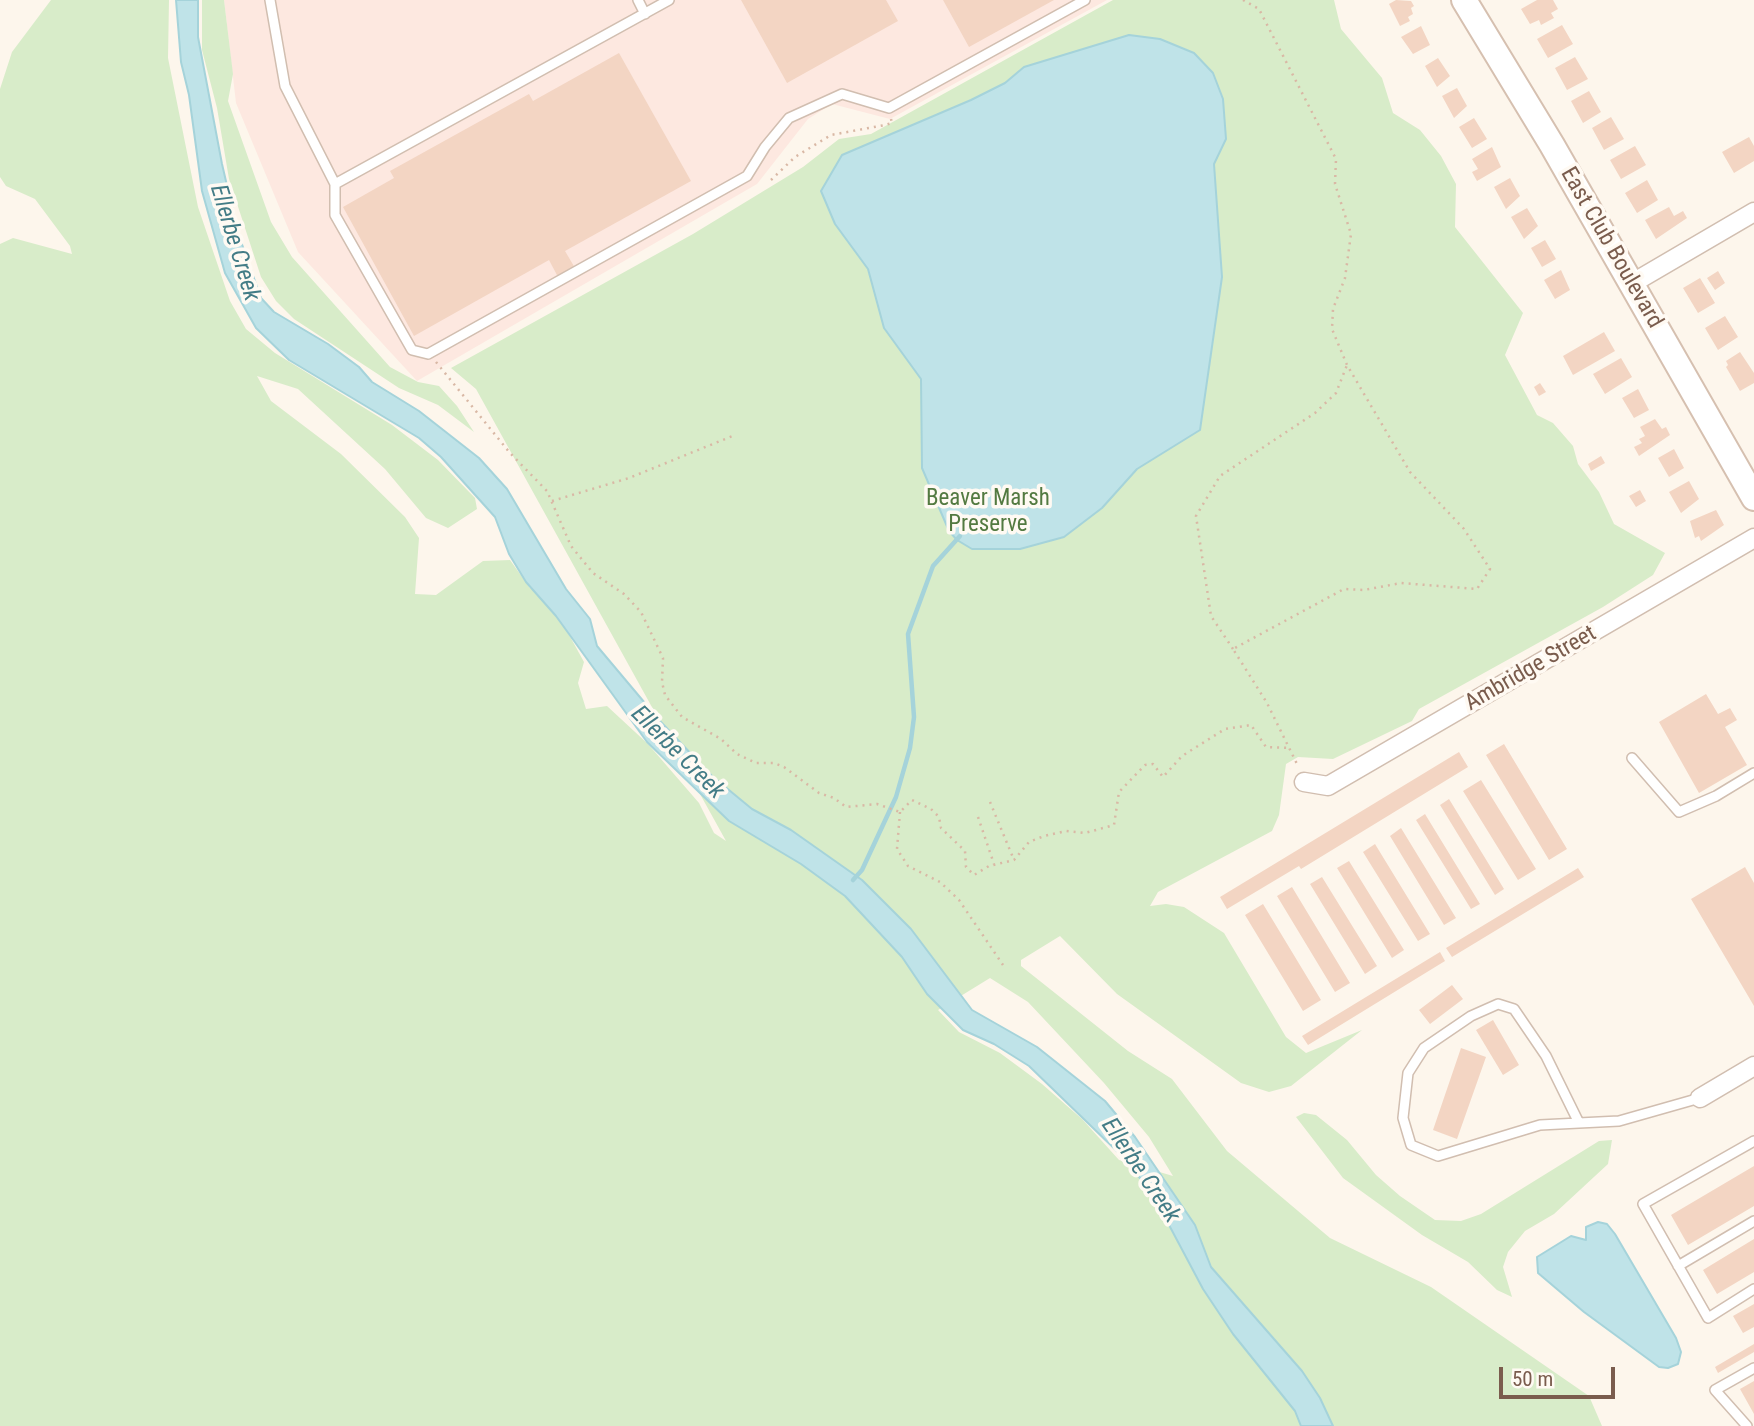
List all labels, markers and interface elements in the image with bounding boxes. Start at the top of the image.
street label: East Club Boulevard [1554,163,1668,333]
water label: Ellerbe Creek [203,181,265,305]
park label: Beaver Marsh Preserve [926,485,1050,539]
street label: Ambridge Street [1460,620,1602,718]
water label: Ellerbe Creek [624,700,730,806]
water label: Ellerbe Creek [1094,1113,1186,1229]
scale bar [1502,1352,1618,1396]
text: 50 m [1512,1367,1553,1391]

